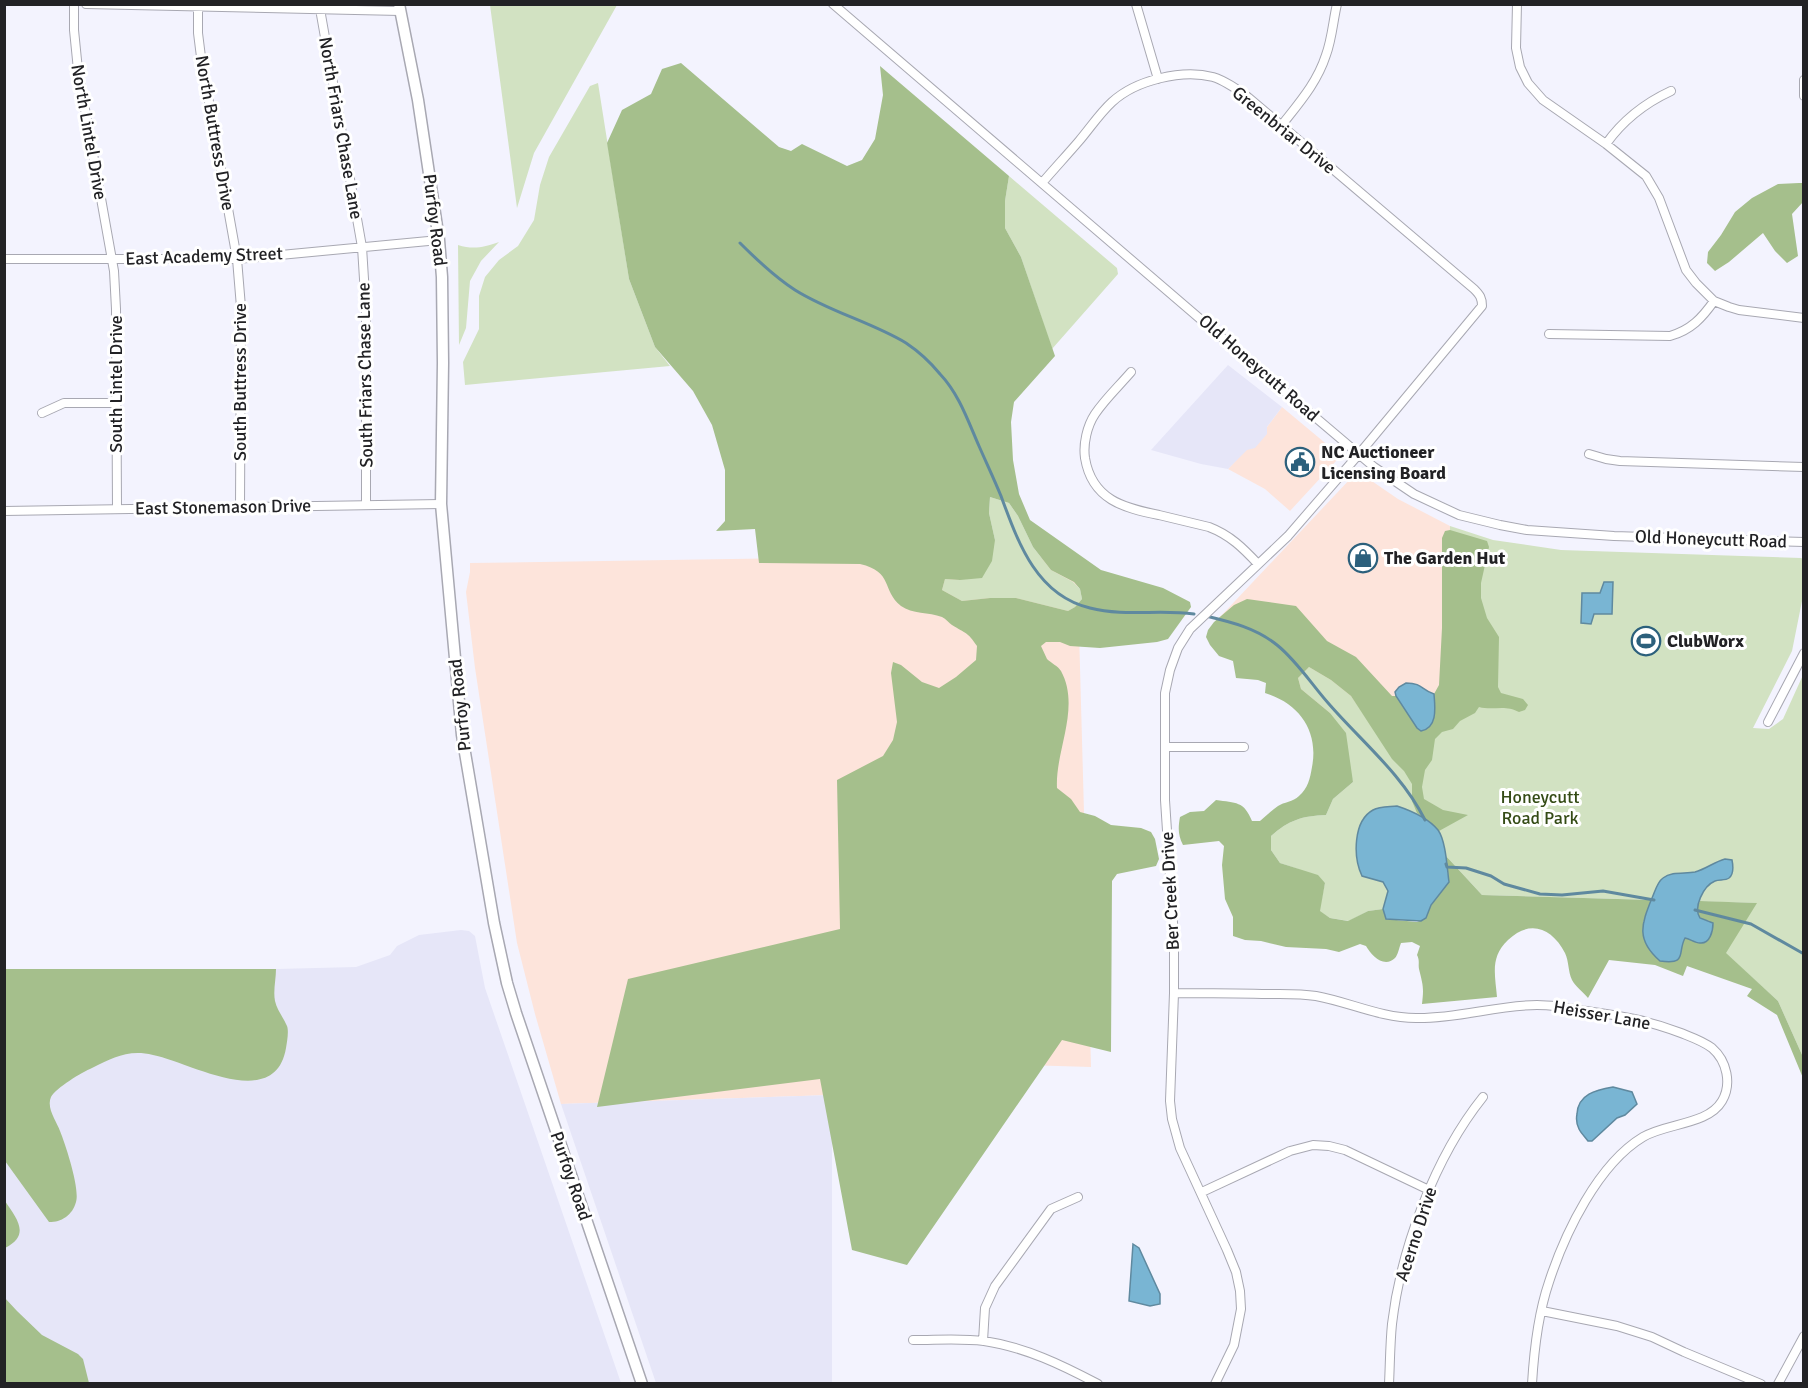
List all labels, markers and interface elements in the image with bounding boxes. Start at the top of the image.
street label: North Friars Chase Lane [314,35,368,221]
street label: North Buttress Drive [191,54,239,212]
street label: North Lintel Drive [66,63,112,201]
street label: Greenbriar Drive [1228,81,1340,179]
street label: Purfoy Road [418,173,452,267]
street label: East Academy Street [125,242,283,270]
street label: South Friars Chase Lane [352,282,378,468]
street label: South Buttress Drive [229,303,251,461]
street label: Old Honeycutt Road [1194,310,1324,426]
street label: South Lintel Drive [105,315,127,453]
place label: NC Auctioneer Licensing Board [1321,441,1446,484]
public building icon: NC Auctioneer Licensing Board [1284,446,1316,478]
street label: East Stonemason Drive [135,494,311,520]
street label: Old Honeycutt Road [1635,525,1787,553]
shop icon: The Garden Hut [1347,542,1379,574]
place label: The Garden Hut [1384,547,1505,569]
sports icon: ClubWorx [1630,625,1662,657]
place label: ClubWorx [1667,630,1744,652]
street label: Purfoy Road [444,658,476,752]
park label: Honeycutt Road Park [1500,786,1580,829]
street label: Ber Creek Drive [1156,831,1184,951]
street label: Heisser Lane [1552,996,1652,1034]
street label: Purfoy Road [545,1129,597,1223]
street label: Acerno Drive [1390,1184,1442,1284]

